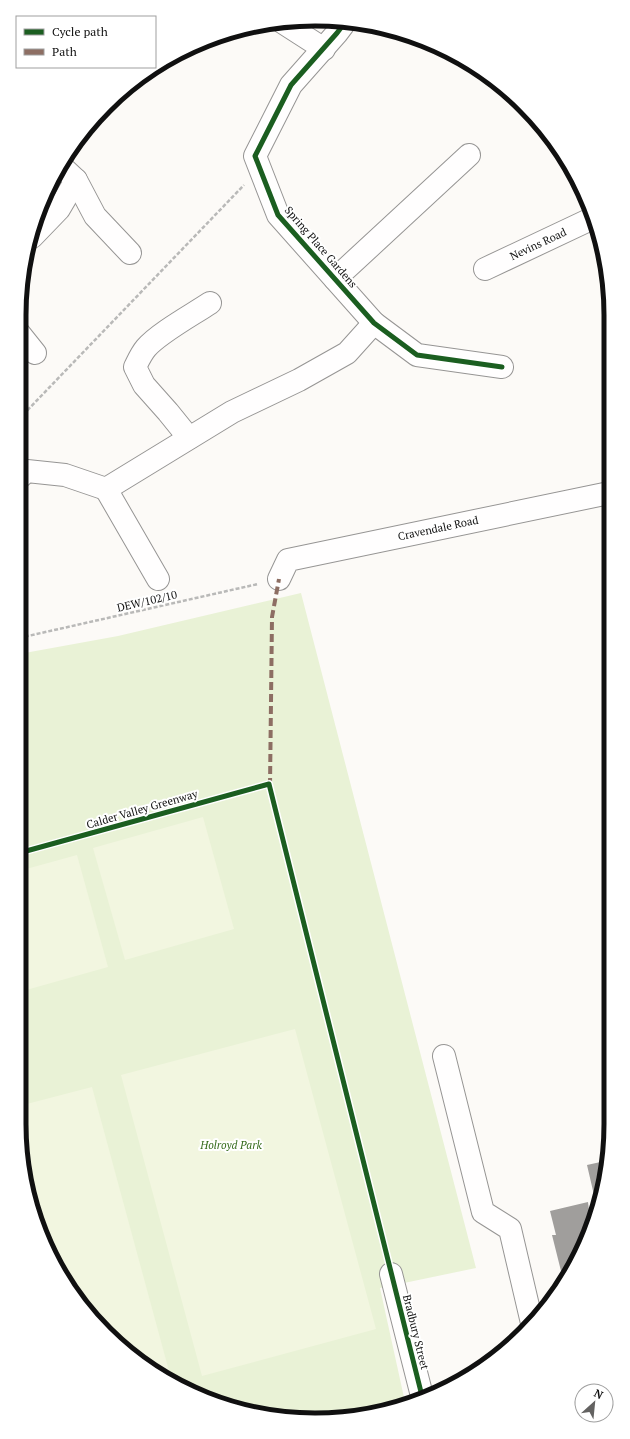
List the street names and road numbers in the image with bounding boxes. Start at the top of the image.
street label: Spring Place Gardens [282,203,360,291]
street label: Nevins Road [507,225,569,263]
street label: Cravendale Road [396,513,480,543]
street label: DEW/102/10 [116,587,179,615]
street label: Calder Valley Greenway [85,786,200,832]
street label: Bradbury Street [400,1293,432,1371]

